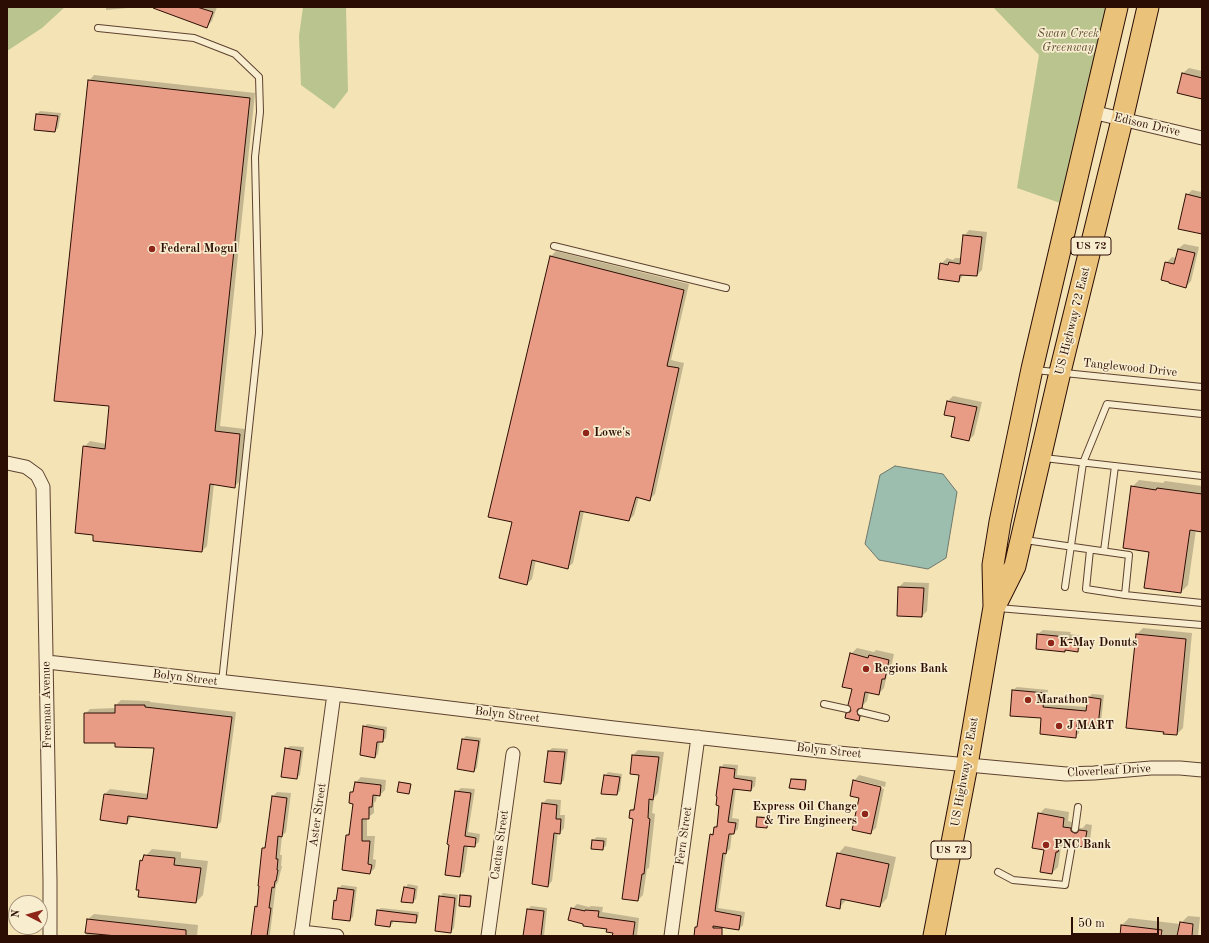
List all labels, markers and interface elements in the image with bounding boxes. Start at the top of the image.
park label: Swan Creek Greenway [1037,27,1099,55]
street label: Edison Drive [1112,110,1182,140]
road number: US 72 [1071,237,1111,255]
place label: Federal Mogul [160,242,237,256]
marker: Federal Mogul [147,244,157,254]
street label: US Highway 72 East [1053,265,1093,377]
street label: Tanglewood Drive [1082,356,1178,380]
place label: Lowe's [594,426,630,440]
marker: Lowe's [581,428,591,438]
place label: K-May Donuts [1059,636,1137,650]
marker: K-May Donuts [1046,638,1056,648]
street label: Freeman Avenue [39,661,55,749]
place label: Regions Bank [874,662,948,676]
marker: Regions Bank [861,664,871,674]
street label: Bolyn Street [152,667,218,689]
place label: Marathon [1036,693,1088,707]
marker: Marathon [1023,695,1033,705]
street label: Bolyn Street [474,704,540,726]
street label: US Highway 72 East [948,716,982,828]
place label: J MART [1067,719,1114,733]
marker: J MART [1054,721,1064,731]
street label: Bolyn Street [796,740,862,762]
street label: Cloverleaf Drive [1067,762,1151,780]
street label: Aster Street [306,782,330,848]
place label: Express Oil Change & Tire Engineers [753,800,857,828]
street label: Fern Street [673,806,695,866]
street label: Cactus Street [488,809,512,881]
marker: Express Oil Change & Tire Engineers [860,809,870,819]
place label: PNC Bank [1054,838,1111,852]
marker: PNC Bank [1041,840,1051,850]
road number: US 72 [931,841,971,859]
north arrow [8,895,48,935]
text: N [11,909,22,919]
scale bar [1073,909,1161,935]
text: 50 m [1078,918,1105,930]

